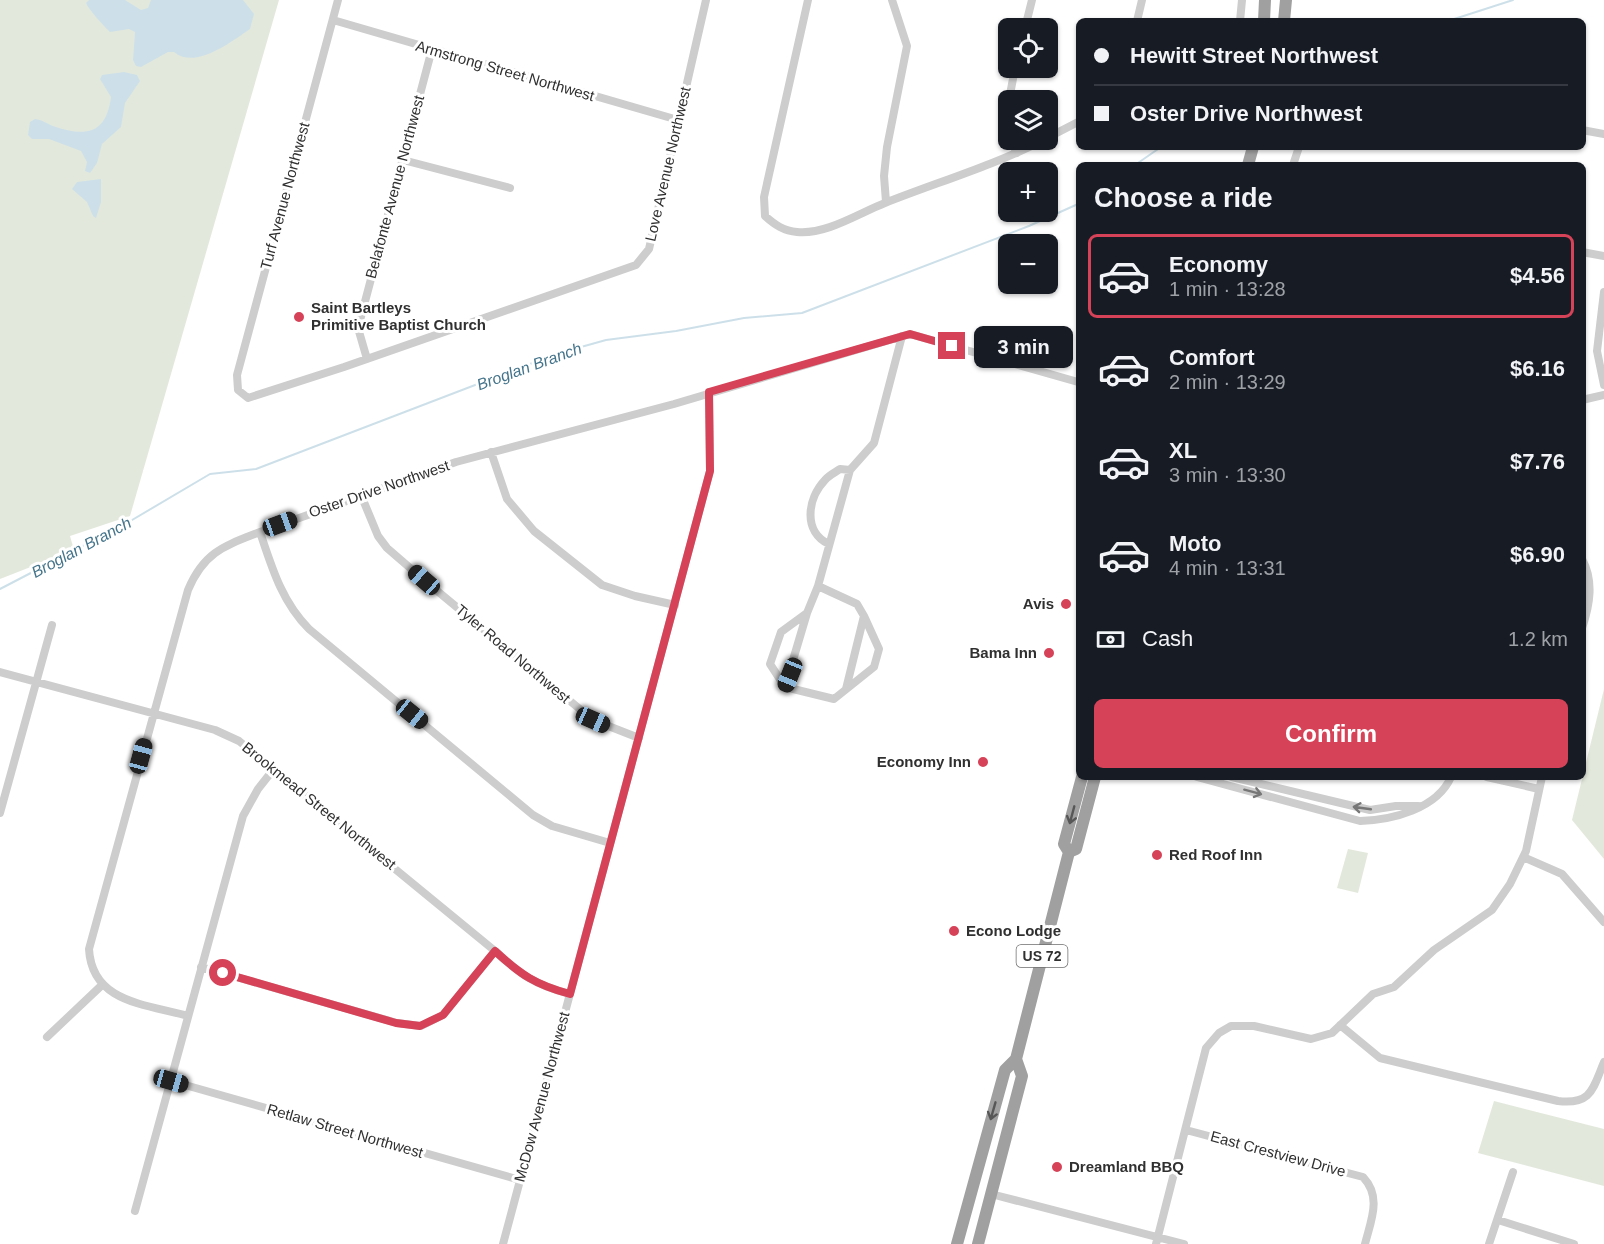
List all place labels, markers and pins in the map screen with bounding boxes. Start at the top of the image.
place label: Saint Bartleys Primitive Baptist Church [311,299,486,333]
marker: Saint Bartleys Primitive Baptist Church [292,310,306,324]
place label: Avis [1023,595,1054,612]
marker: Avis [1059,597,1073,611]
place label: Bama Inn [969,644,1037,661]
marker: Bama Inn [1042,646,1056,660]
place label: Economy Inn [877,753,971,770]
marker: Economy Inn [976,755,990,769]
place label: Red Roof Inn [1169,846,1262,863]
marker: Red Roof Inn [1150,848,1164,862]
place label: Econo Lodge [966,922,1061,939]
marker: Econo Lodge [947,924,961,938]
place label: Dreamland BBQ [1069,1158,1184,1175]
marker: Dreamland BBQ [1050,1160,1064,1174]

